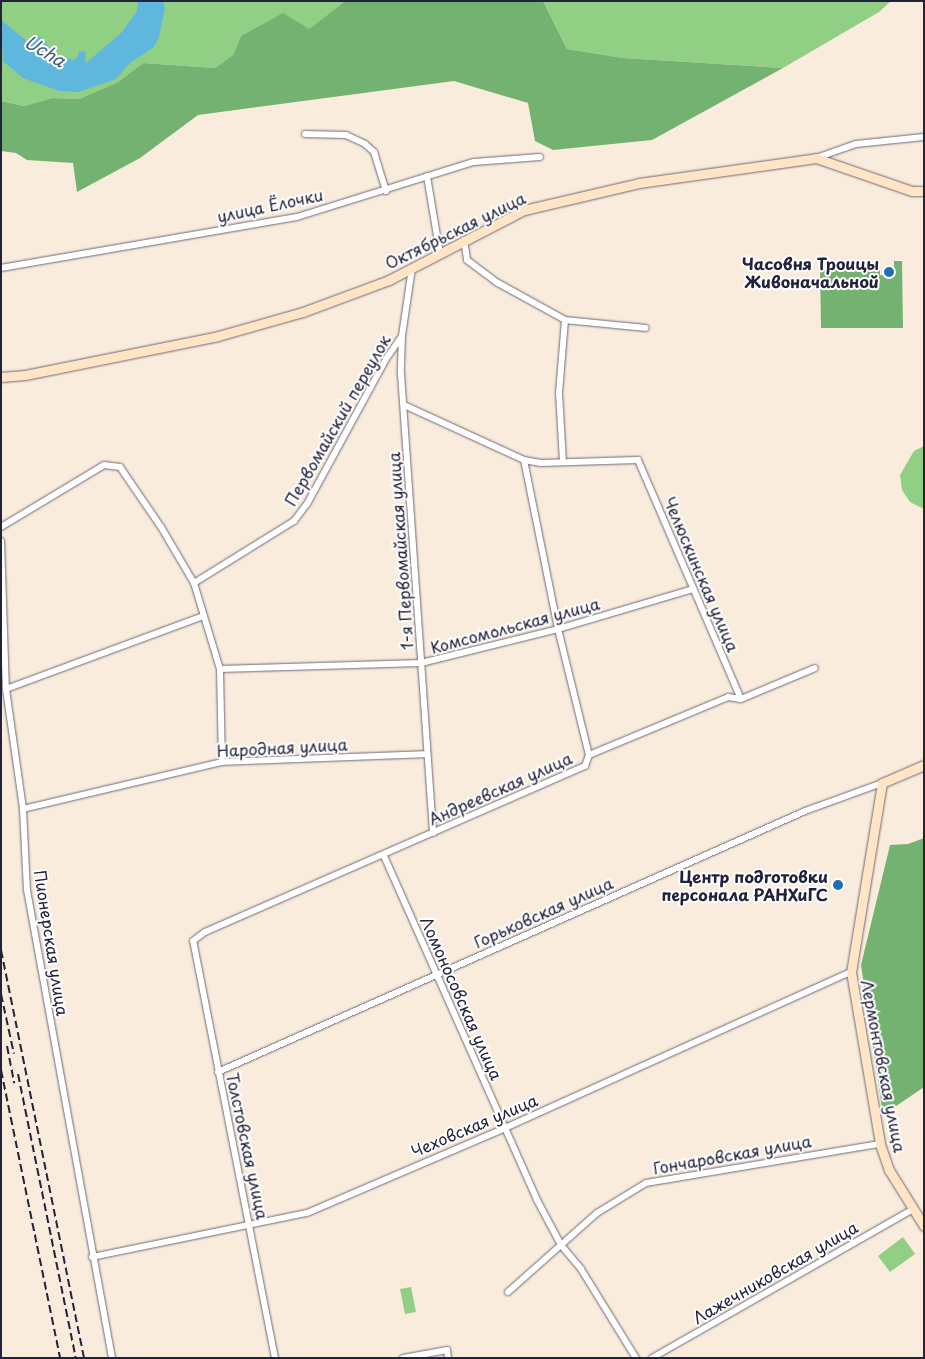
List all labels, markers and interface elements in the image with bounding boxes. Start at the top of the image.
water label: Ucha [21,30,69,72]
street label: улица Ёлочки [215,184,325,226]
street label: Октябрьская улица [381,187,529,273]
place label: Часовня Троицы Живоначальной [742,253,879,291]
marker: Часовня Троицы Живоначальной [883,266,895,278]
street label: Первомайский переулок [280,331,394,509]
street label: 1-я Первомайская улица [383,451,417,651]
street label: Челюскинская улица [660,493,744,655]
street label: Комсомольская улица [428,593,602,657]
street label: Народная улица [216,734,348,760]
street label: Андреевская улица [425,748,575,828]
place label: Центр подготовки персонала РАНХиГС [661,866,828,904]
street label: Пионерская улица [31,868,73,1018]
street label: Горьковская улица [470,872,616,952]
marker: Центр подготовки персонала РАНХиГС [832,879,844,891]
street label: Ломоносовская улица [417,913,507,1083]
street label: Лермонтовская улица [858,978,910,1154]
street label: Толстовская улица [223,1070,273,1222]
street label: Чеховская улица [407,1090,541,1160]
street label: Гончаровская улица [651,1131,813,1177]
street label: Лажечниковская улица [689,1217,861,1327]

